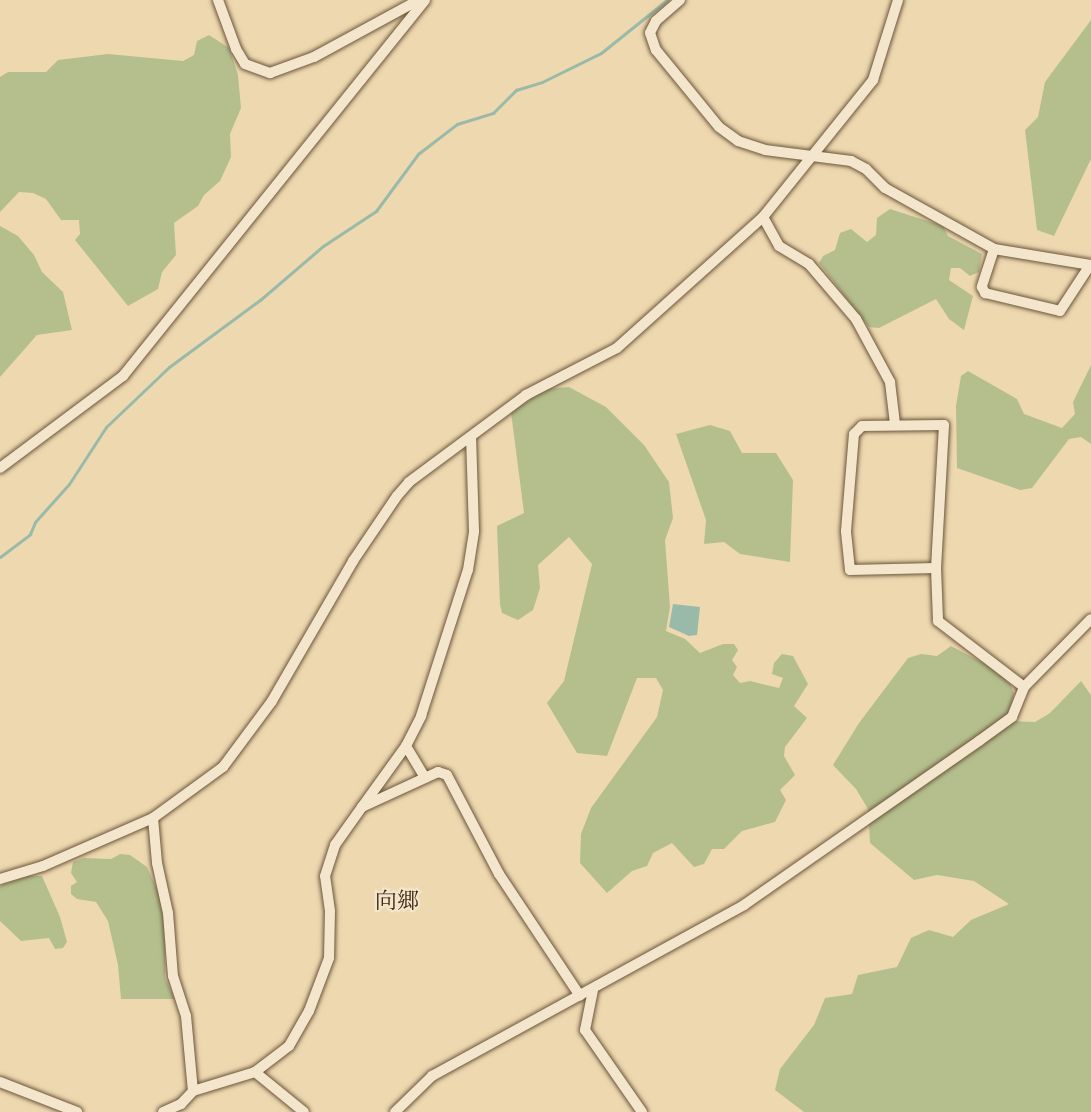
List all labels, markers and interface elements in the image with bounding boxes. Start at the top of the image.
district label: 向郷 [375,889,419,915]

